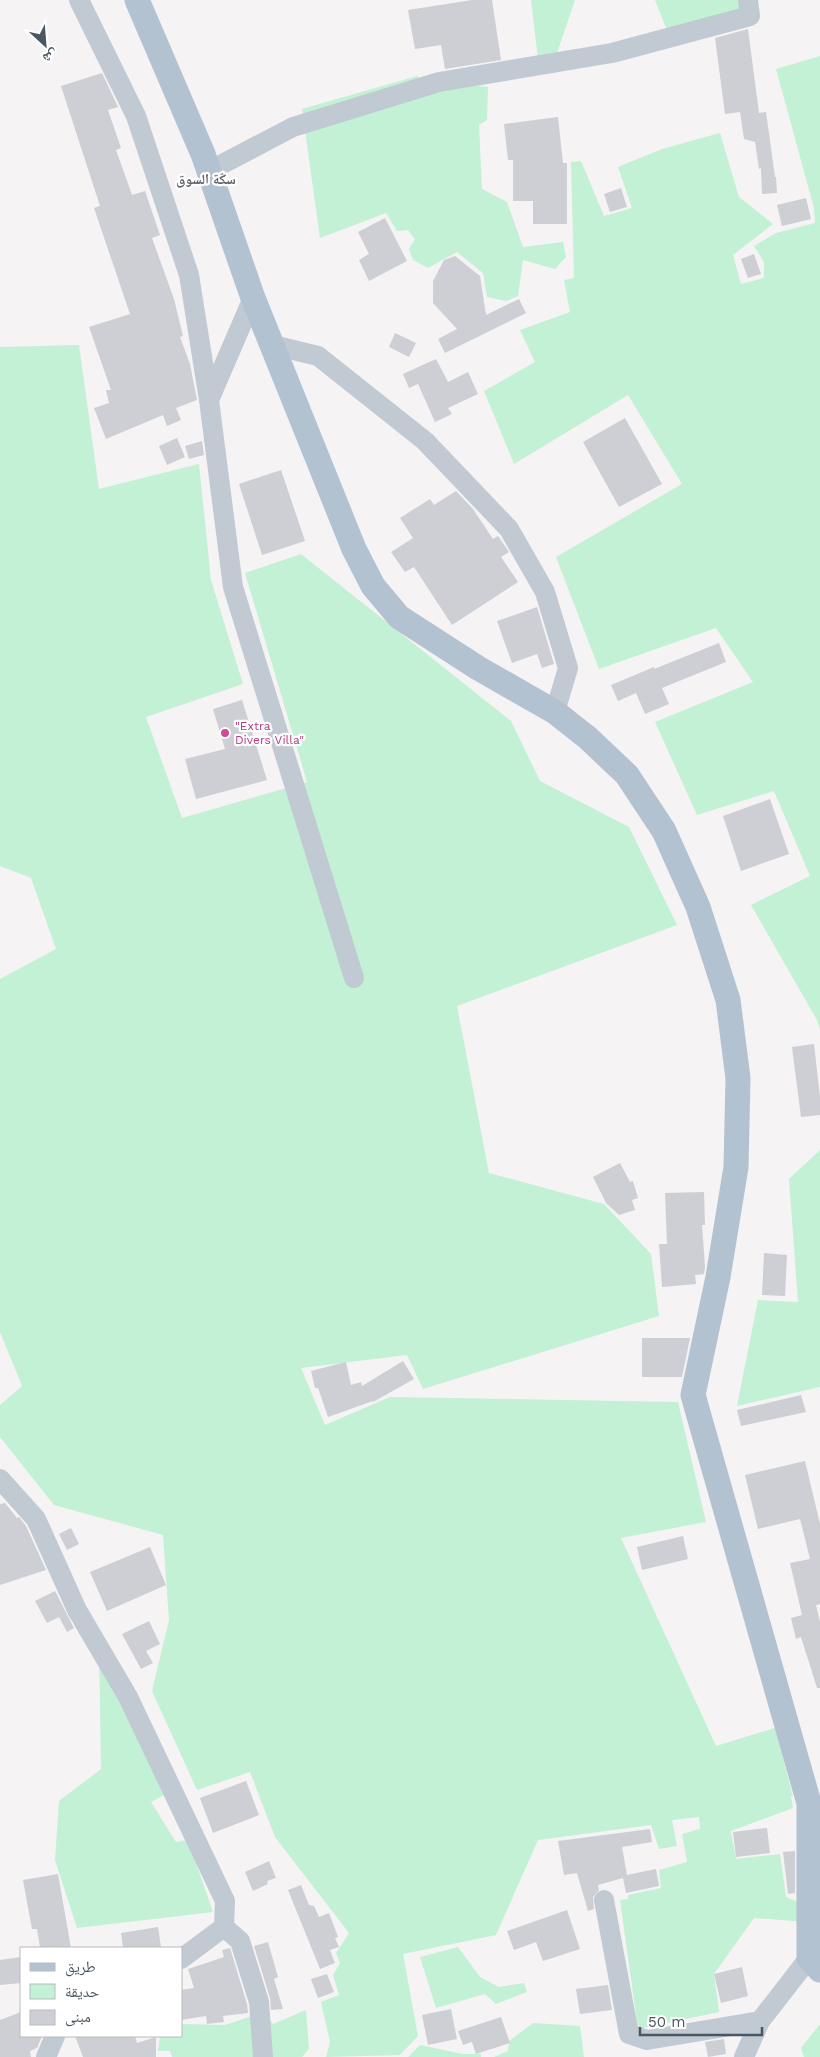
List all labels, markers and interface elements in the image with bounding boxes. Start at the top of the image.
north arrow [20,20,70,70]
text: ش [40,45,61,67]
district label: سكّة السوق [176,171,236,188]
place label: "Extra Divers Villa" [235,719,304,747]
marker: "Extra Divers Villa" [219,727,231,739]
legend [20,1947,182,2037]
text: طريق [65,1958,96,1977]
text: حديقة [65,1983,100,2001]
scale bar [640,2004,762,2036]
text: مبنى [65,2008,91,2027]
text: 50 m [648,2013,685,2031]

